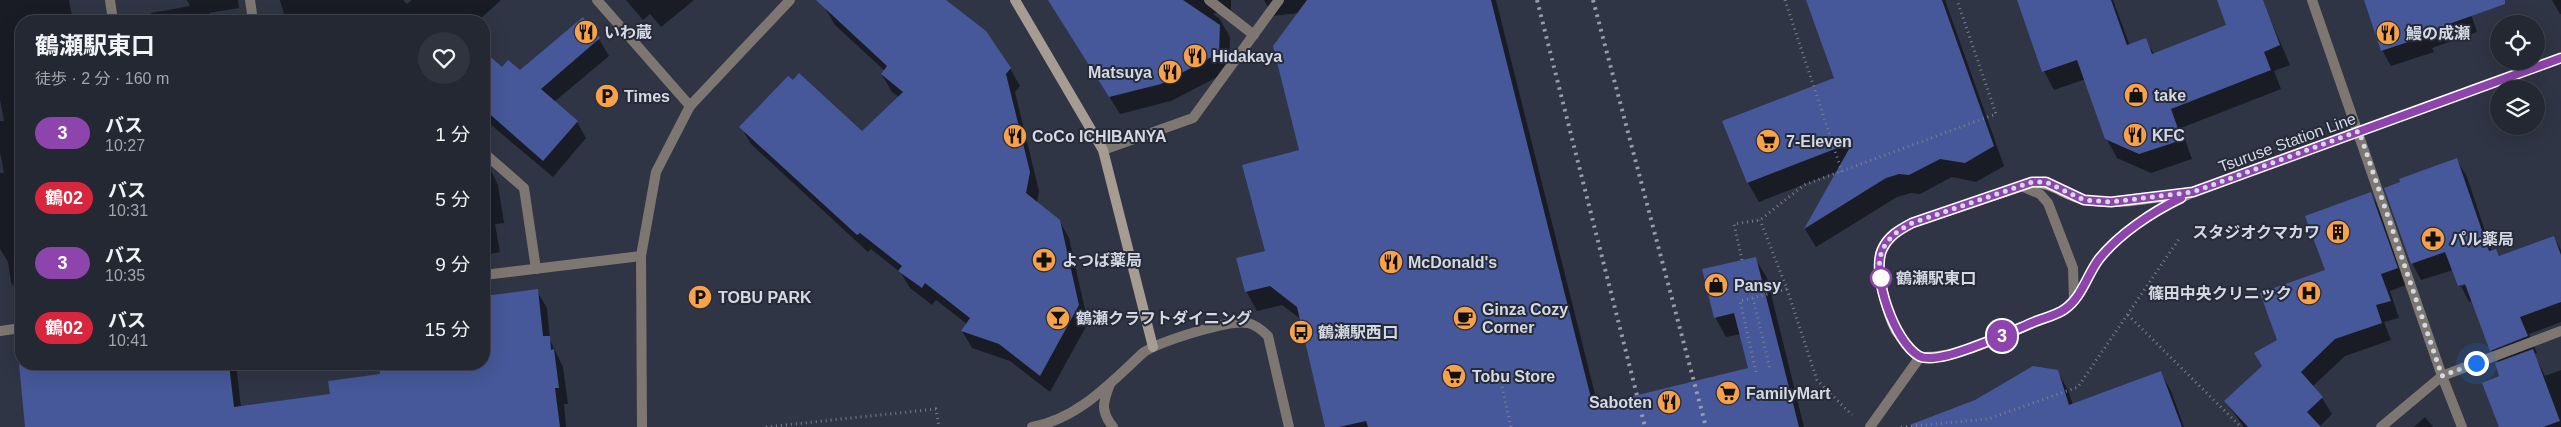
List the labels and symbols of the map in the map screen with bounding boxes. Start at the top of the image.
restaurant icon: いわ蔵 [573,19,599,45]
restaurant icon: 鰻の成瀬 [2375,20,2401,46]
place label: いわ蔵 [604,24,652,41]
place label: 鰻の成瀬 [2406,24,2470,42]
restaurant icon: Hidakaya [1182,43,1208,69]
place label: Hidakaya [1212,48,1282,65]
restaurant icon: Matsuya [1157,59,1183,85]
place label: Matsuya [1088,64,1152,81]
shop icon: take [2123,82,2149,108]
parking icon: Times [594,83,620,109]
place label: take [2154,87,2186,104]
place label: Times [624,88,670,105]
street label: Tsuruse Station Line [2216,110,2358,175]
restaurant icon: KFC [2122,122,2148,148]
restaurant icon: CoCo ICHIBANYA [1002,123,1028,149]
place label: KFC [2152,127,2185,144]
place label: CoCo ICHIBANYA [1032,128,1167,145]
supermarket icon: 7-Eleven [1755,128,1781,154]
place label: 7-Eleven [1786,133,1852,150]
building icon: スタジオクマカワ [2325,219,2351,245]
place label: スタジオクマカワ [2192,224,2320,241]
pharmacy icon: パル薬局 [2420,226,2446,252]
place label: パル薬局 [2450,231,2514,248]
pharmacy icon: よつば薬局 [1031,247,1057,273]
restaurant icon: McDonald's [1378,249,1404,275]
place label: よつば薬局 [1062,252,1142,269]
place label: McDonald's [1408,254,1497,271]
marker: 鶴瀬駅東口 [1870,267,1892,289]
place label: 鶴瀬駅東口 [1896,270,1976,287]
shop icon: Pansy [1703,272,1729,298]
place label: Pansy [1734,277,1781,294]
hospital icon: 篠田中央クリニック [2296,280,2322,306]
parking icon: TOBU PARK [687,284,713,310]
place label: 篠田中央クリニック [2148,285,2292,302]
place label: TOBU PARK [718,289,812,306]
place label: Ginza Cozy Corner [1482,301,1568,336]
bar icon: 鶴瀬クラフトダイニング [1045,305,1071,331]
cafe icon: Ginza Cozy Corner [1452,305,1478,331]
place label: 鶴瀬クラフトダイニング [1076,309,1252,327]
bus stop icon: 鶴瀬駅西口 [1288,319,1314,345]
line badge: 3 [1986,320,2018,352]
place label: 鶴瀬駅西口 [1318,324,1398,341]
your location [2464,351,2489,376]
supermarket icon: Tobu Store [1441,363,1467,389]
place label: Tobu Store [1472,368,1555,385]
supermarket icon: FamilyMart [1715,380,1741,406]
place label: FamilyMart [1746,385,1831,402]
restaurant icon: Saboten [1656,389,1682,415]
place label: Saboten [1589,394,1652,411]

